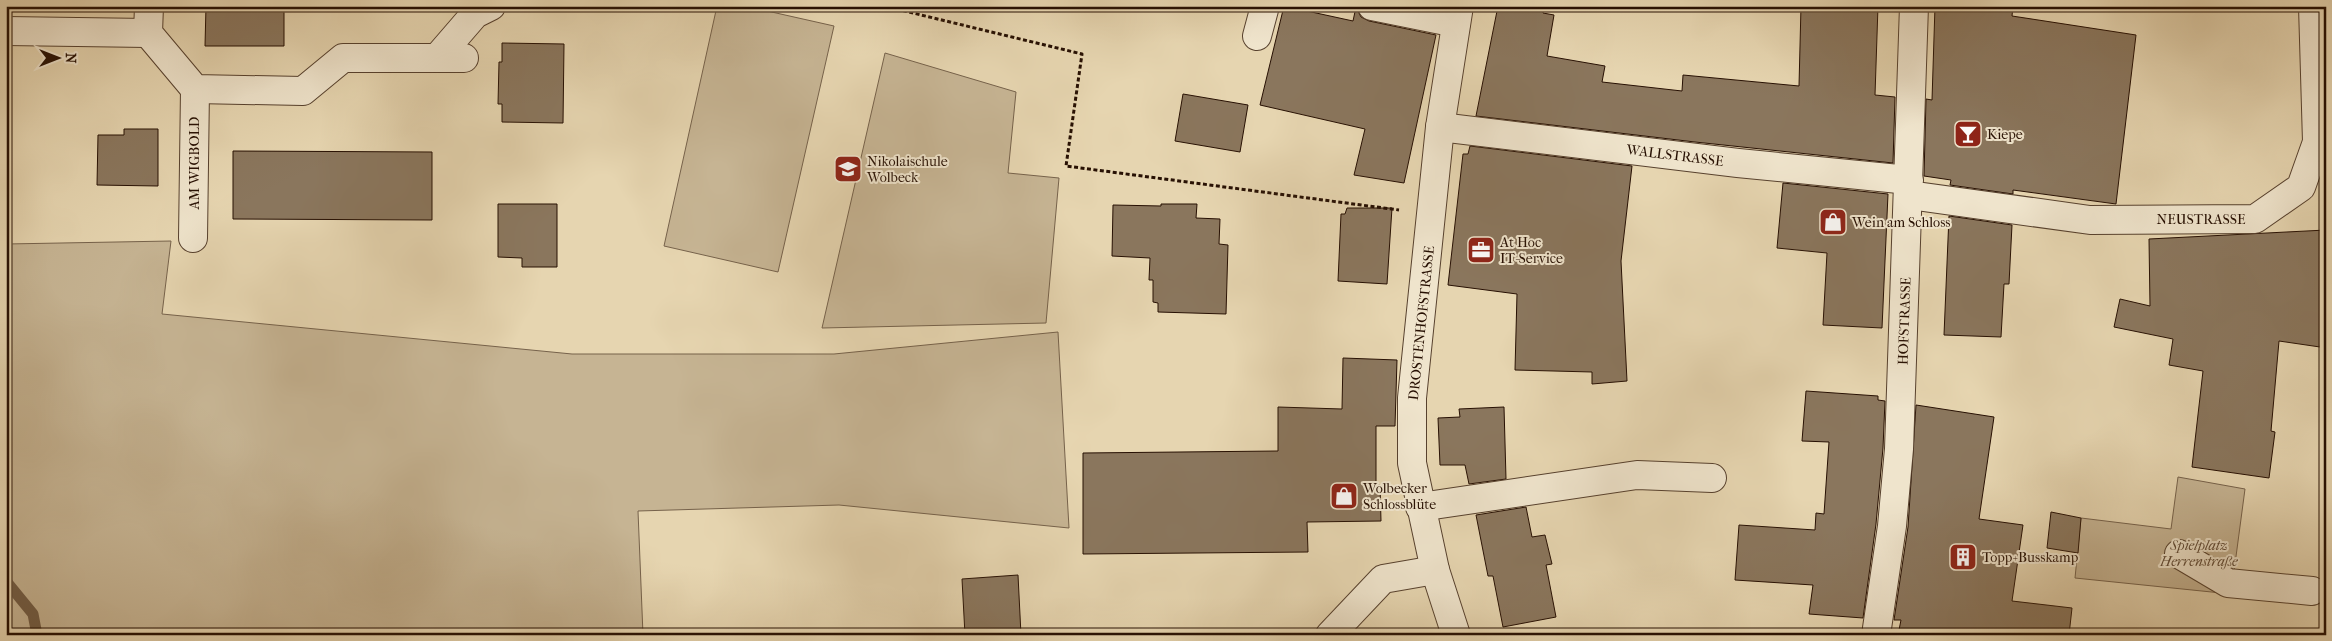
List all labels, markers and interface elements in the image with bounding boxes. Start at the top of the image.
north arrow [32,32,82,82]
text: N [62,53,79,64]
street label: AM WIGBOLD [186,116,203,211]
bar icon: Kiepe [1953,119,1983,149]
place label: Kiepe [1987,126,2023,143]
street label: WALLSTRASSE [1624,141,1725,170]
place label: Nikolaischule Wolbeck [866,153,948,186]
school or university icon: Nikolaischule Wolbeck [833,154,863,184]
shop icon: Wein am Schloss [1818,207,1848,237]
street label: NEUSTRASSE [2157,211,2246,228]
place label: Wein am Schloss [1851,214,1951,231]
place label: At Hoc IT-Service [1499,234,1563,267]
office icon: At Hoc IT-Service [1466,235,1496,265]
street label: DROSTENHOFSTRASSE [1405,244,1438,401]
street label: HOFSTRASSE [1894,276,1915,365]
place label: Wolbecker Schlossblüte [1362,480,1436,513]
shop icon: Wolbecker Schlossblüte [1329,481,1359,511]
park label: Spielplatz Herrenstraße [2159,537,2238,570]
building icon: Topp+Busskamp [1948,542,1978,572]
place label: Topp+Busskamp [1982,549,2079,566]

